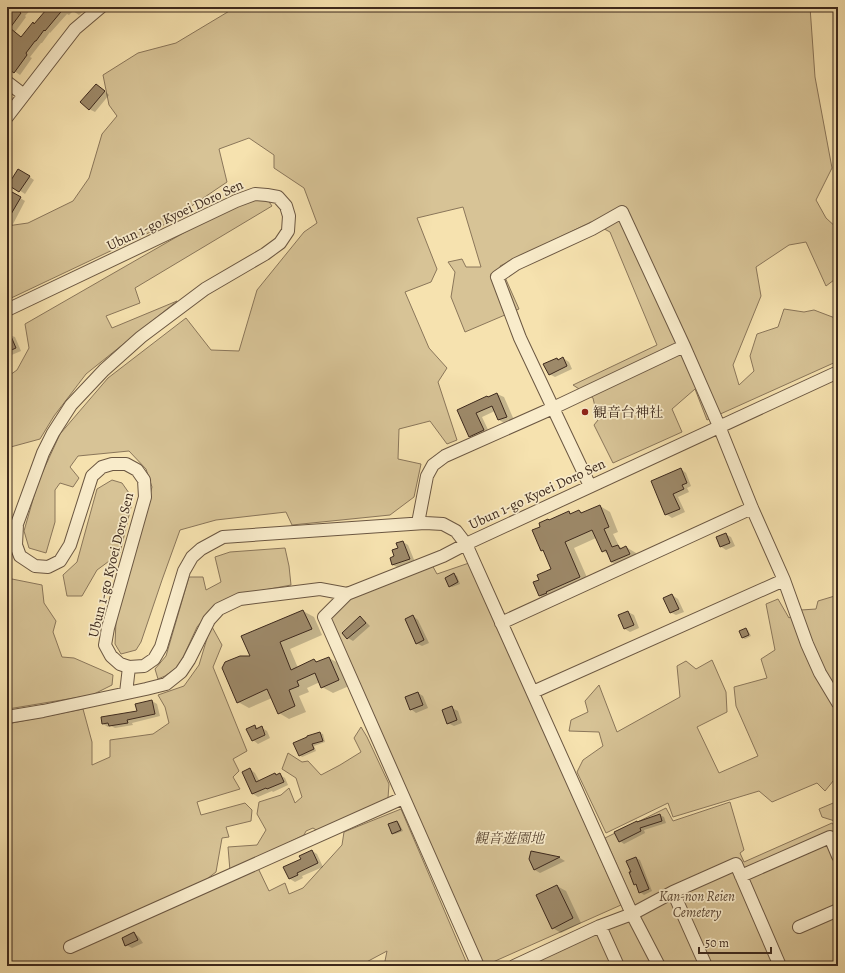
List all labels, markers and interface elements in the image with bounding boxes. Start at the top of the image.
street label: Ubun 1-go Kyoei Doro Sen [104,175,247,255]
place label: 観音台神社 [593,403,663,422]
marker: 観音台神社 [580,407,590,417]
street label: Ubun 1-go Kyoei Doro Sen [466,454,609,534]
street label: Ubun 1-go Kyoei Doro Sen [84,490,138,639]
park label: 観音遊園地 [474,829,546,848]
park label: Kan-non Reien Cemetery [659,887,735,922]
scale bar [699,929,771,955]
text: 50 m [705,935,729,951]

